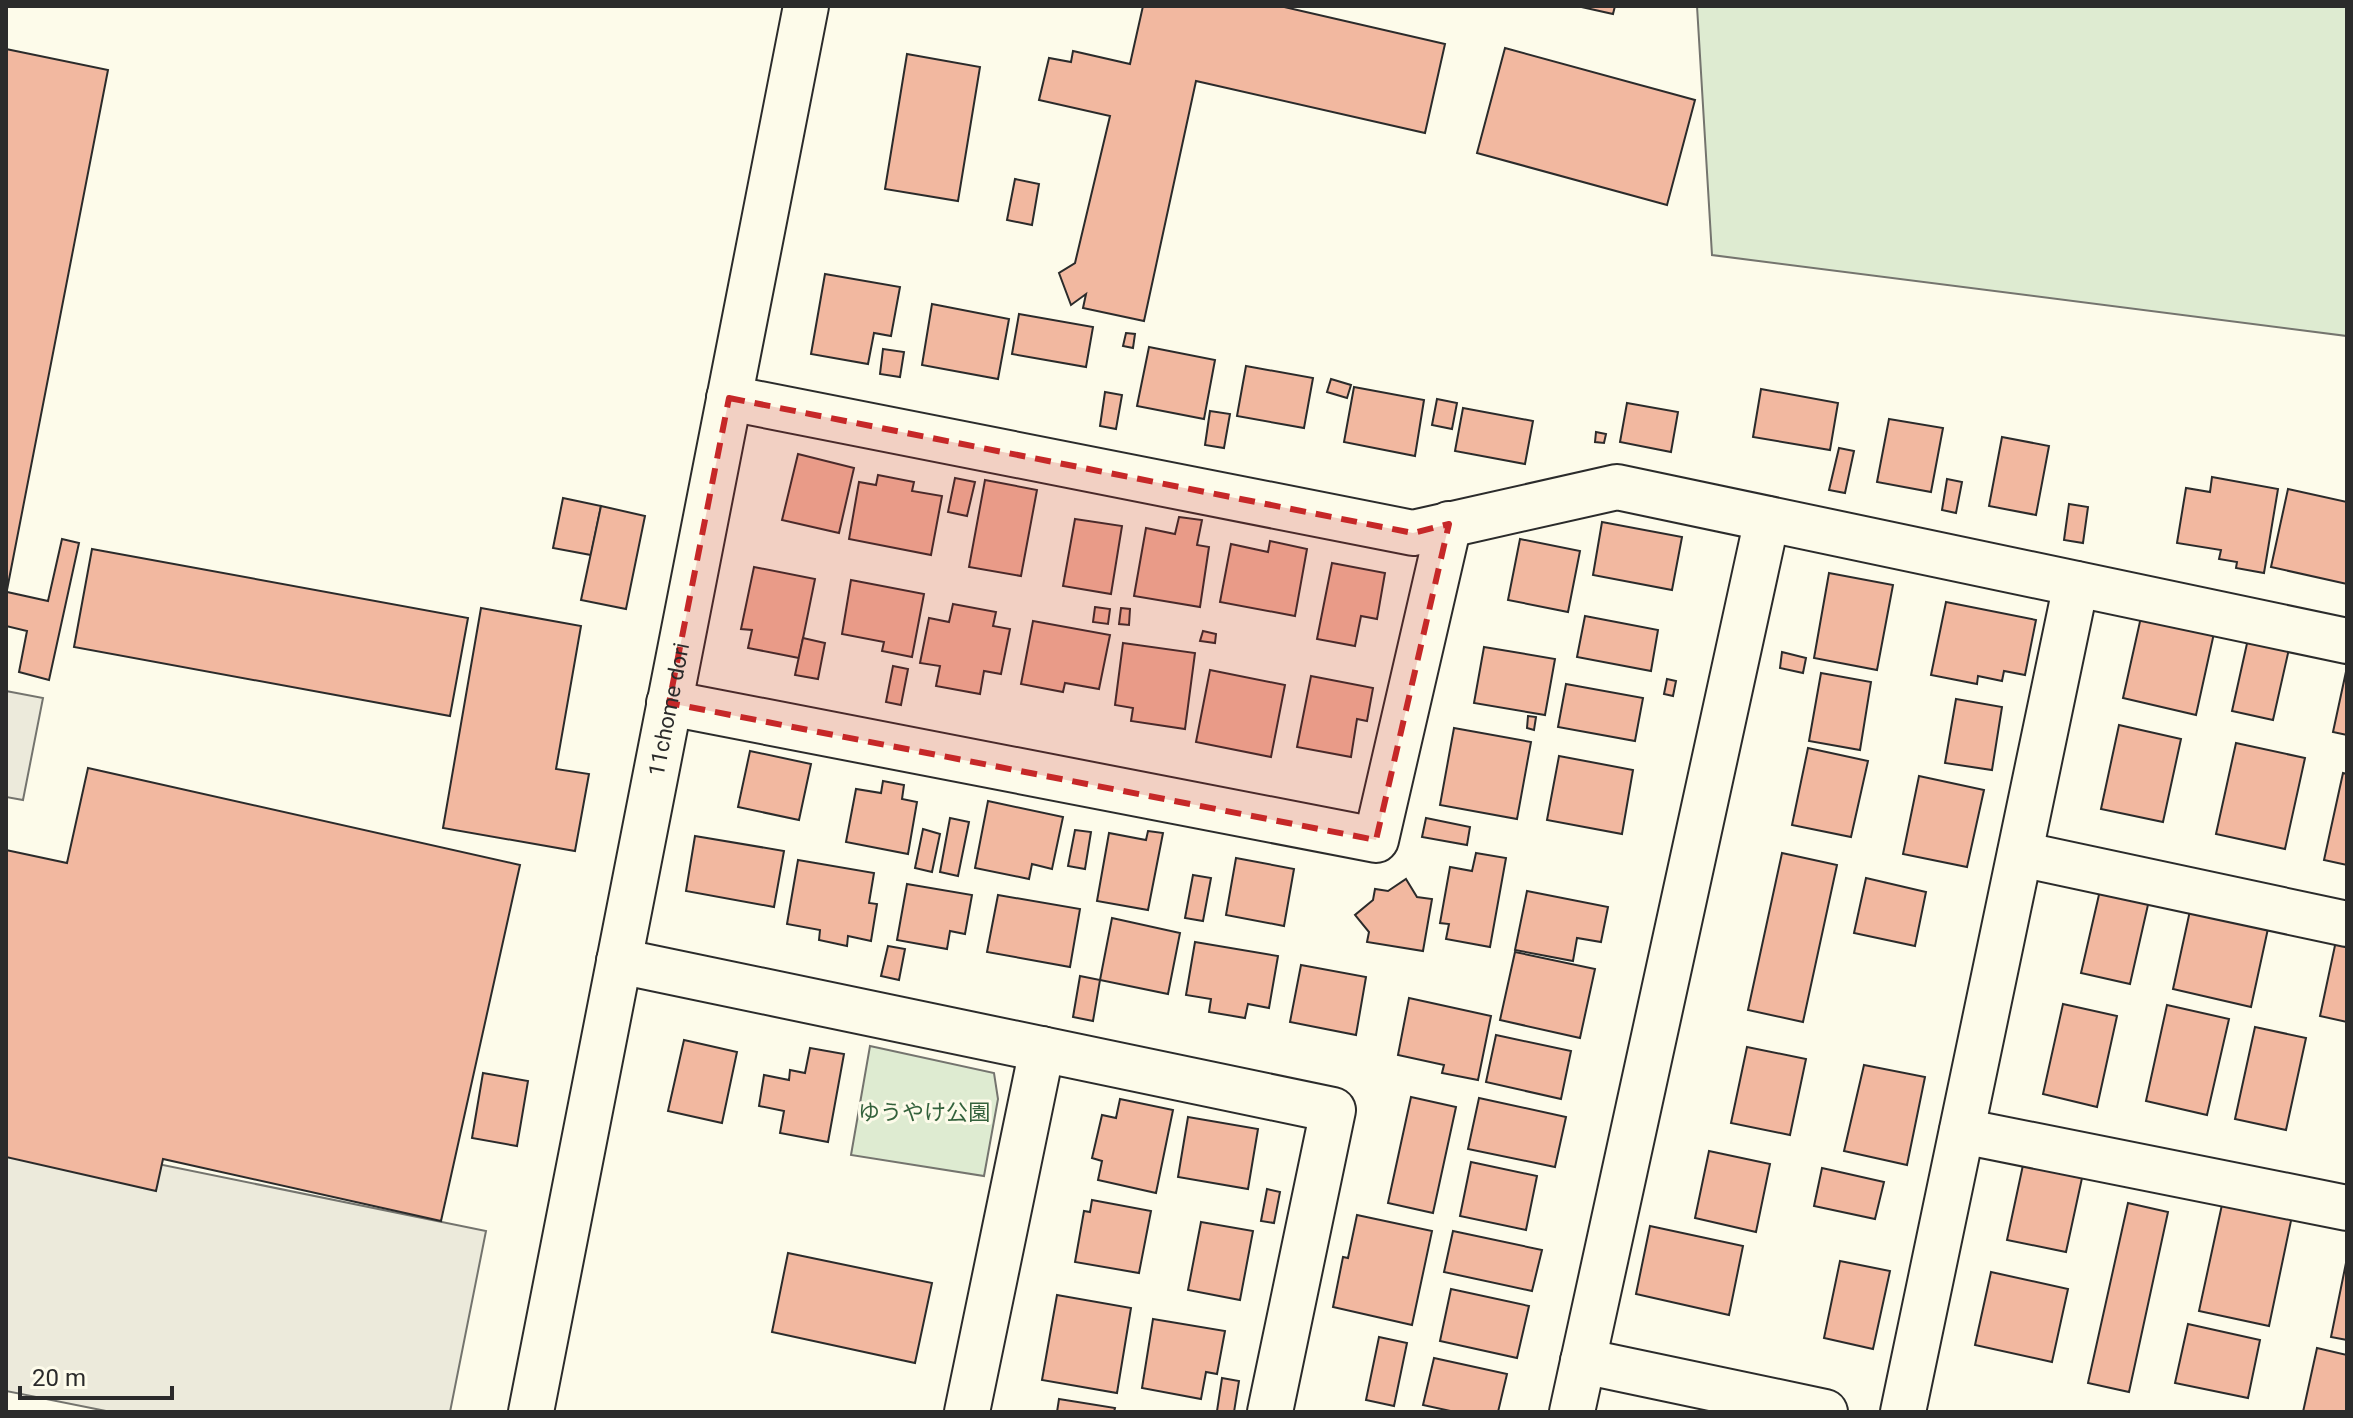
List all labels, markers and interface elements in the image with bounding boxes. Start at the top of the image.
street label: 11chome dori [643,641,694,778]
park label: ゆうやけ公園 [858,1100,990,1125]
scale bar [20,1350,172,1400]
text: 20 m [32,1364,86,1392]

